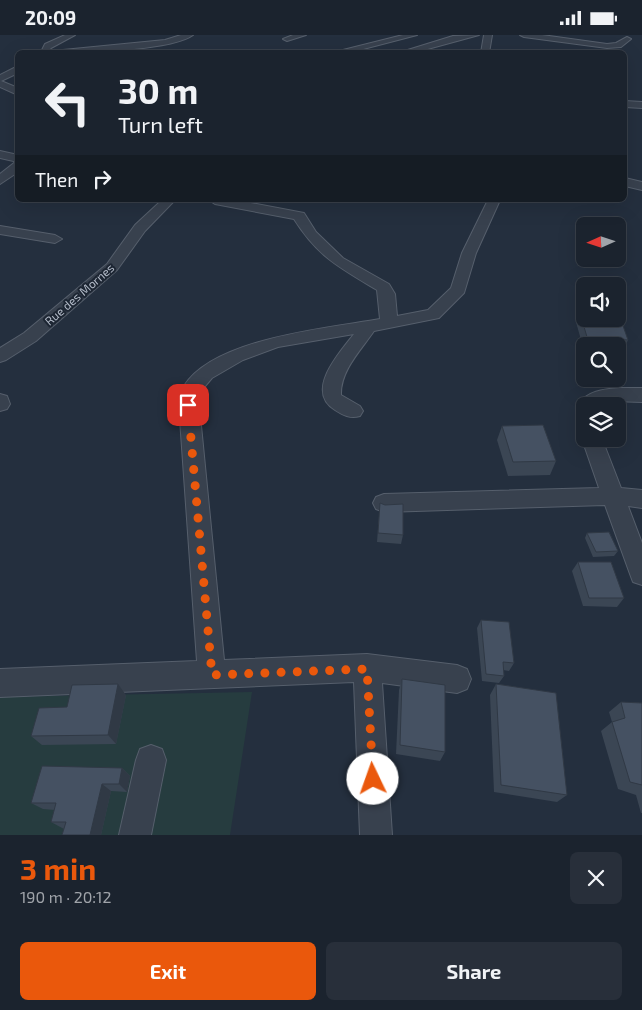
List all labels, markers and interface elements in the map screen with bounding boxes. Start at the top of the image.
text: 20:09 [25,6,76,29]
text: 30 m [118,69,198,111]
icon: left [35,70,100,135]
text: Turn left [118,111,203,137]
icon: right [88,165,116,193]
text: Then [35,168,78,191]
north arrow [576,217,626,267]
map controls [576,217,626,447]
street label: Rue des Mornes [42,260,116,328]
button: sound [576,277,626,327]
button: search [576,337,626,387]
pin [167,384,209,426]
icon: arrive [174,391,202,419]
button: layers [576,397,626,447]
position arrow [346,752,398,804]
text: 3 min [20,850,96,886]
button: close [570,852,622,904]
text: 190 m · 20:12 [20,887,111,906]
button: Exit [20,942,316,1000]
button: Share [326,942,622,1000]

